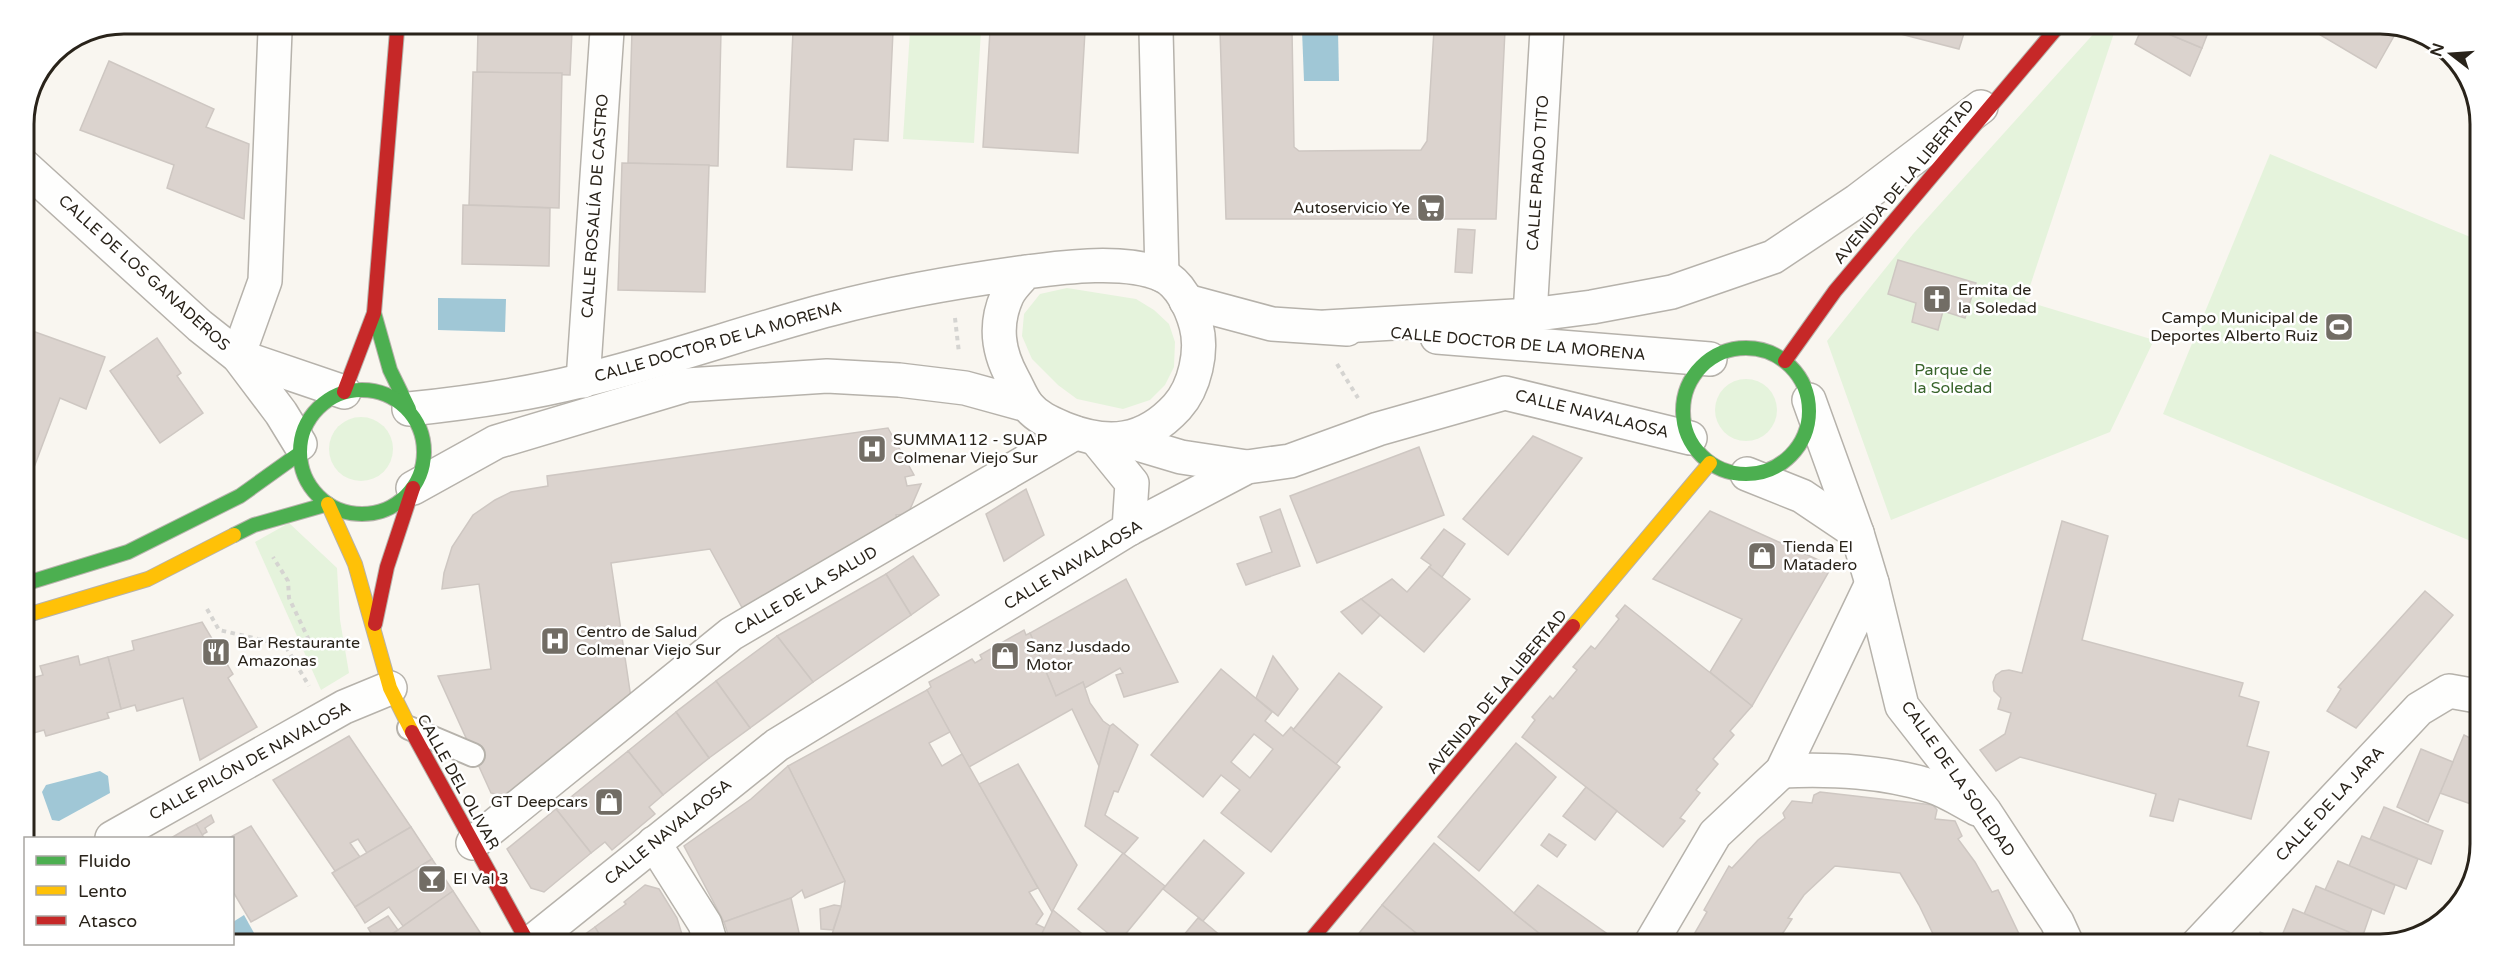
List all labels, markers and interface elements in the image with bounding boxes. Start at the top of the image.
north arrow [2421,24,2481,84]
text: N [2426,41,2449,59]
street label: CALLE ROSALÍA DE CASTRO [577,93,613,319]
street label: CALLE PRADO TITO [1523,95,1553,251]
street label: AVENIDA DE LA LIBERTAD [1829,96,1979,268]
street label: CALLE DE LOS GANADEROS [54,191,234,355]
supermarket icon: Autoservicio Ye [1415,192,1447,224]
place label: Autoservicio Ye [1293,198,1410,218]
place label: Ermita de la Soledad [1958,280,2037,318]
church icon: Ermita de la Soledad [1921,283,1953,315]
street label: CALLE DOCTOR DE LA MORENA [592,297,844,387]
place label: Campo Municipal de Deportes Alberto Ruiz [2150,308,2318,346]
sports icon: Campo Municipal de Deportes Alberto Ruiz [2323,311,2355,343]
street label: CALLE DOCTOR DE LA MORENA [1390,323,1646,365]
park label: Parque de la Soledad [1914,360,1992,398]
street label: CALLE NAVALAOSA [1513,385,1671,443]
place label: SUMMA112 - SUAP Colmenar Viejo Sur [893,430,1047,468]
hospital icon: SUMMA112 - SUAP Colmenar Viejo Sur [856,433,888,465]
street label: CALLE NAVALAOSA [1000,516,1146,614]
place label: Tienda El Matadero [1783,537,1857,575]
shop icon: Tienda El Matadero [1746,540,1778,572]
street label: CALLE DE LA SALUD [731,542,881,640]
street label: AVENIDA DE LA LIBERTAD [1422,606,1572,778]
place label: Centro de Salud Colmenar Viejo Sur [576,622,722,660]
hospital icon: Centro de Salud Colmenar Viejo Sur [539,625,571,657]
place label: Bar Restaurante Amazonas [237,633,360,671]
restaurant icon: Bar Restaurante Amazonas [200,636,232,668]
place label: Sanz Jusdado Motor [1026,637,1131,675]
shop icon: Sanz Jusdado Motor [989,640,1021,672]
street label: CALLE PILÓN DE NAVALOSA [146,697,354,825]
street label: CALLE DE LA SOLEDAD [1897,697,2019,861]
street label: CALLE DEL OLIVAR [412,711,504,853]
street label: CALLE DE LA JARA [2272,742,2388,866]
street label: CALLE NAVALAOSA [600,775,736,889]
shop icon: GT Deepcars [593,786,625,818]
place label: GT Deepcars [491,792,588,812]
legend [24,837,234,945]
text: Fluido [78,850,131,872]
bar icon: El Val 3 [416,863,448,895]
place label: El Val 3 [453,869,509,889]
text: Lento [78,880,127,902]
text: Atasco [78,910,137,932]

